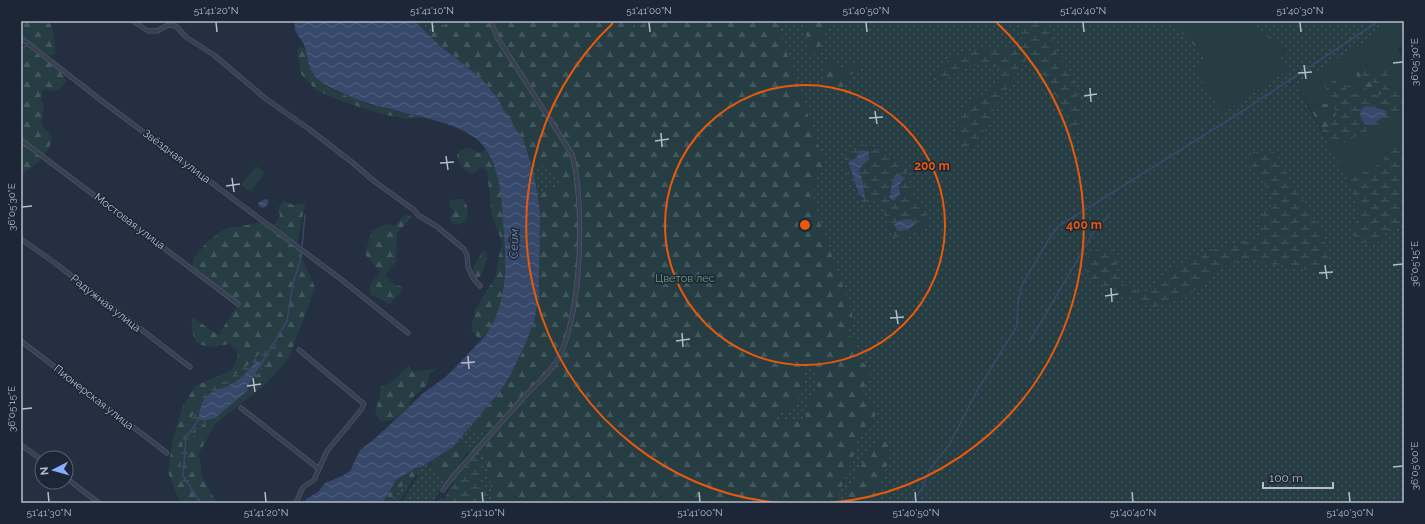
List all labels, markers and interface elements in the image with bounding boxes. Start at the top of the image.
text: 51°41'20"N [194,5,238,16]
text: 51°41'10"N [410,5,454,16]
text: 51°41'00"N [626,5,672,16]
text: 51°40'50"N [843,5,889,16]
text: 51°40'40"N [1060,5,1106,16]
text: 51°40'30"N [1277,5,1323,16]
text: 36°05'30"E [1409,38,1420,86]
street label: Звёздная улица [140,127,213,186]
text: 200 m [914,159,950,173]
text: 36°05'30"E [6,183,17,231]
street label: Мостовая улица [92,191,168,252]
centre of rings [798,218,812,232]
text: 400 m [1066,218,1102,232]
water label: Сейм [506,228,522,259]
text: 36°05'15"E [1409,241,1420,287]
street label: Радужная улица [68,272,143,335]
park label: Цветов лес [655,272,715,285]
street label: Пионерская улица [51,362,136,433]
text: 36°05'15"E [6,386,17,432]
text: 36°05'00"E [1409,442,1420,490]
north arrow [34,450,74,490]
scale bar [1263,464,1333,490]
text: N [38,466,51,476]
text: 100 m [1269,471,1303,485]
text: 51°41'30"N [27,507,71,518]
text: 51°41'20"N [244,507,288,518]
text: 51°41'10"N [461,507,505,518]
text: 51°41'00"N [677,507,723,518]
text: 51°40'50"N [893,507,939,518]
text: 51°40'40"N [1110,507,1156,518]
text: 51°40'30"N [1327,507,1373,518]

